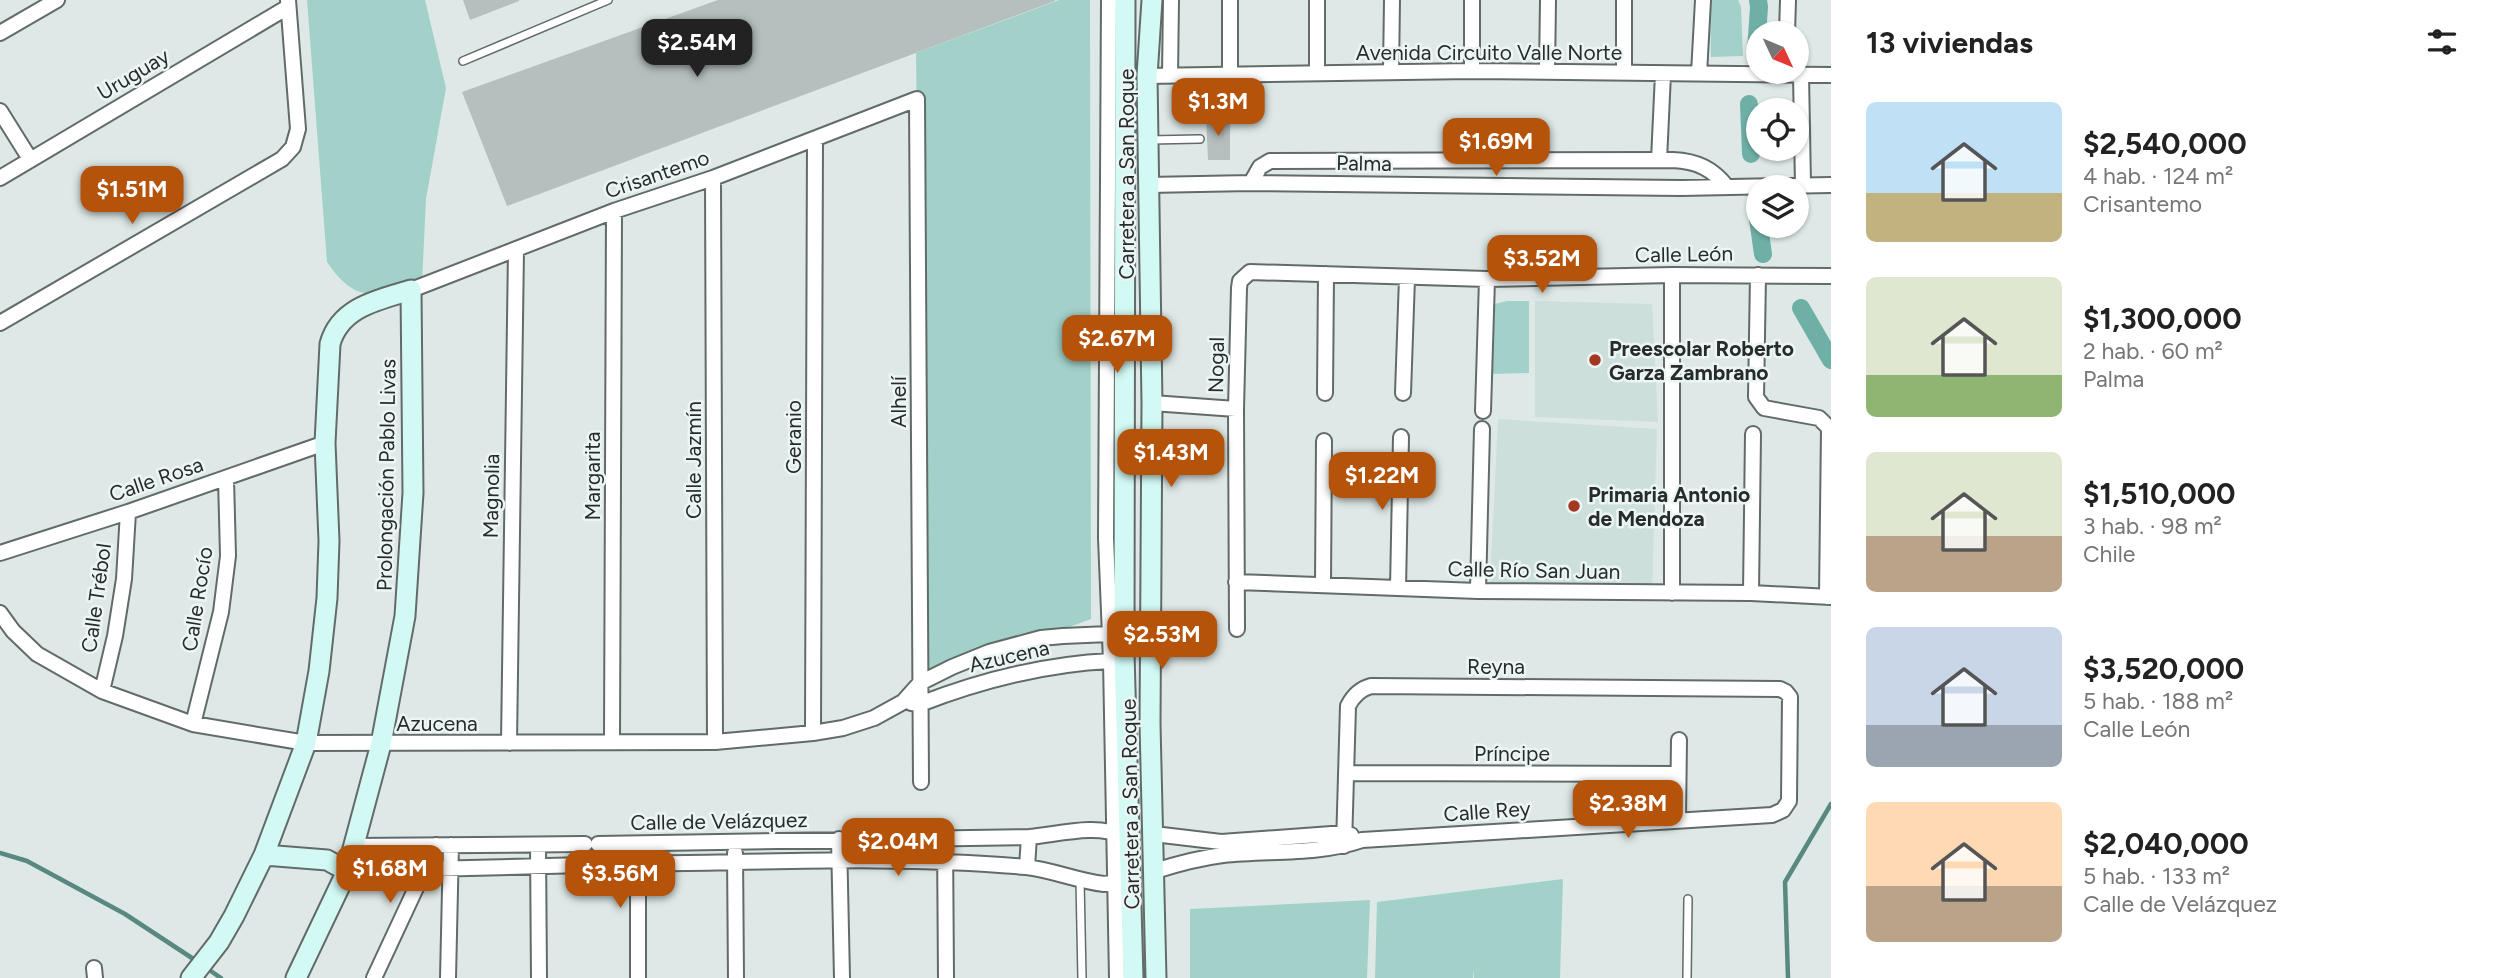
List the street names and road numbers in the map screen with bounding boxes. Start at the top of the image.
street label: Avenida Circuito Valle Norte [1356,40,1622,65]
street label: Uruguay [93,43,173,105]
street label: Carretera a San Roque [1114,69,1139,279]
street label: Crisantemo [602,144,712,204]
street label: Palma [1336,150,1392,176]
street label: Calle León [1635,241,1733,267]
street label: Nogal [1203,337,1229,393]
street label: Prolongación Pablo Livas [371,359,401,591]
street label: Alhelí [886,375,911,428]
street label: Geranio [781,400,806,474]
street label: Calle Jazmín [681,401,706,519]
street label: Margarita [580,431,605,521]
street label: Calle Rosa [106,451,206,507]
street label: Magnolia [478,453,504,539]
street label: Calle Trébol [76,542,116,654]
street label: Calle Rocío [176,545,218,653]
street label: Calle Río San Juan [1447,556,1621,584]
street label: Azucena [966,635,1052,677]
street label: Reyna [1467,654,1525,679]
street label: Carretera a San Roque [1116,698,1144,910]
street label: Azucena [396,711,478,736]
street label: Príncipe [1474,741,1550,766]
street label: Calle Rey [1443,795,1531,827]
street label: Calle de Velázquez [630,807,808,835]

